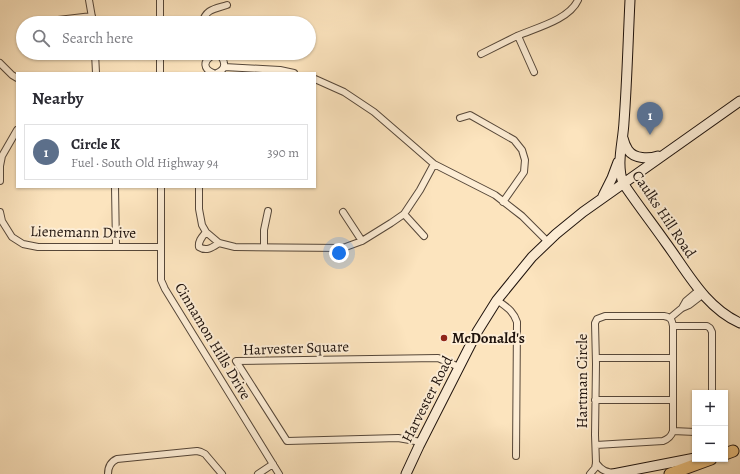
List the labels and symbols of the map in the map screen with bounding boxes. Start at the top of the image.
pin: 1 [637,102,663,135]
street label: Caulks Hill Road [627,166,701,262]
street label: Lienemann Drive [30,221,136,243]
your location [329,243,349,263]
street label: Cinnamon Hills Drive [170,279,256,404]
place label: McDonald's [452,328,525,348]
marker: McDonald's [439,333,449,343]
street label: Hartman Circle [572,333,592,429]
street label: Harvester Square [243,336,350,360]
street label: Harvester Road [397,351,458,446]

